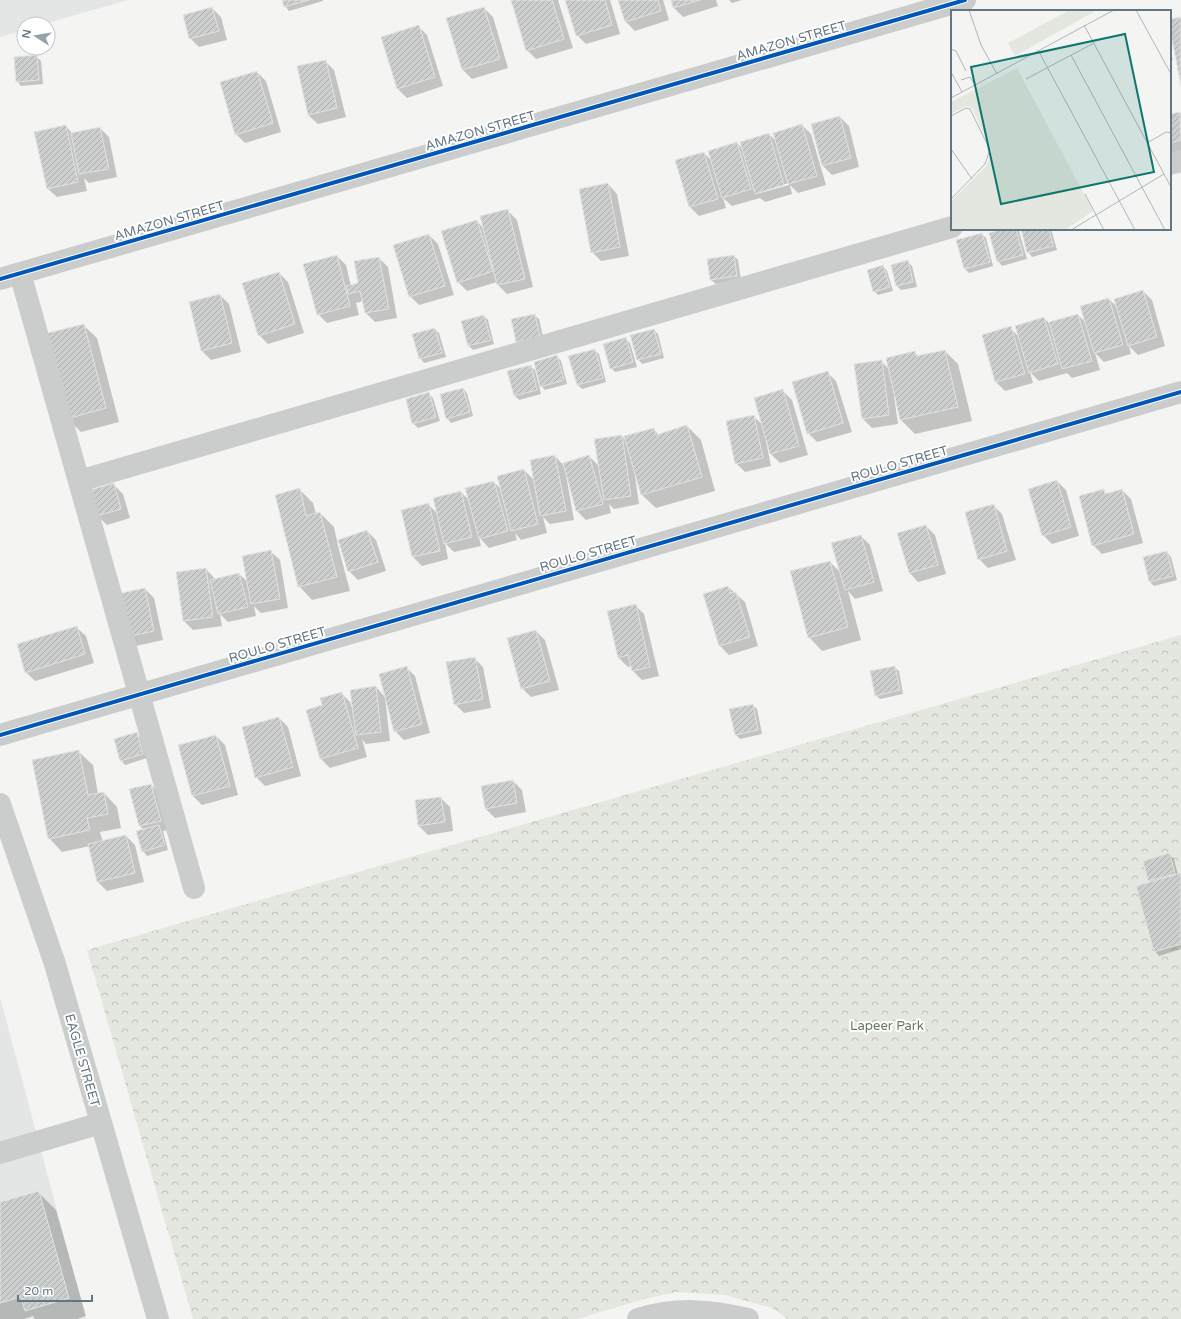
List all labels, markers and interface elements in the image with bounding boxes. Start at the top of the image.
inset map [951,10,1171,230]
north arrow [16,16,56,56]
street label: AMAZON STREET [734,18,848,64]
text: N [19,28,34,40]
street label: AMAZON STREET [423,108,537,154]
street label: AMAZON STREET [112,198,226,244]
street label: ROULO STREET [849,442,950,485]
street label: ROULO STREET [538,532,639,575]
street label: ROULO STREET [227,623,328,666]
street label: EAGLE STREET [61,1012,103,1109]
park label: Lapeer Park [850,1018,924,1034]
scale bar [18,1277,92,1303]
text: 20 m [24,1284,53,1298]

